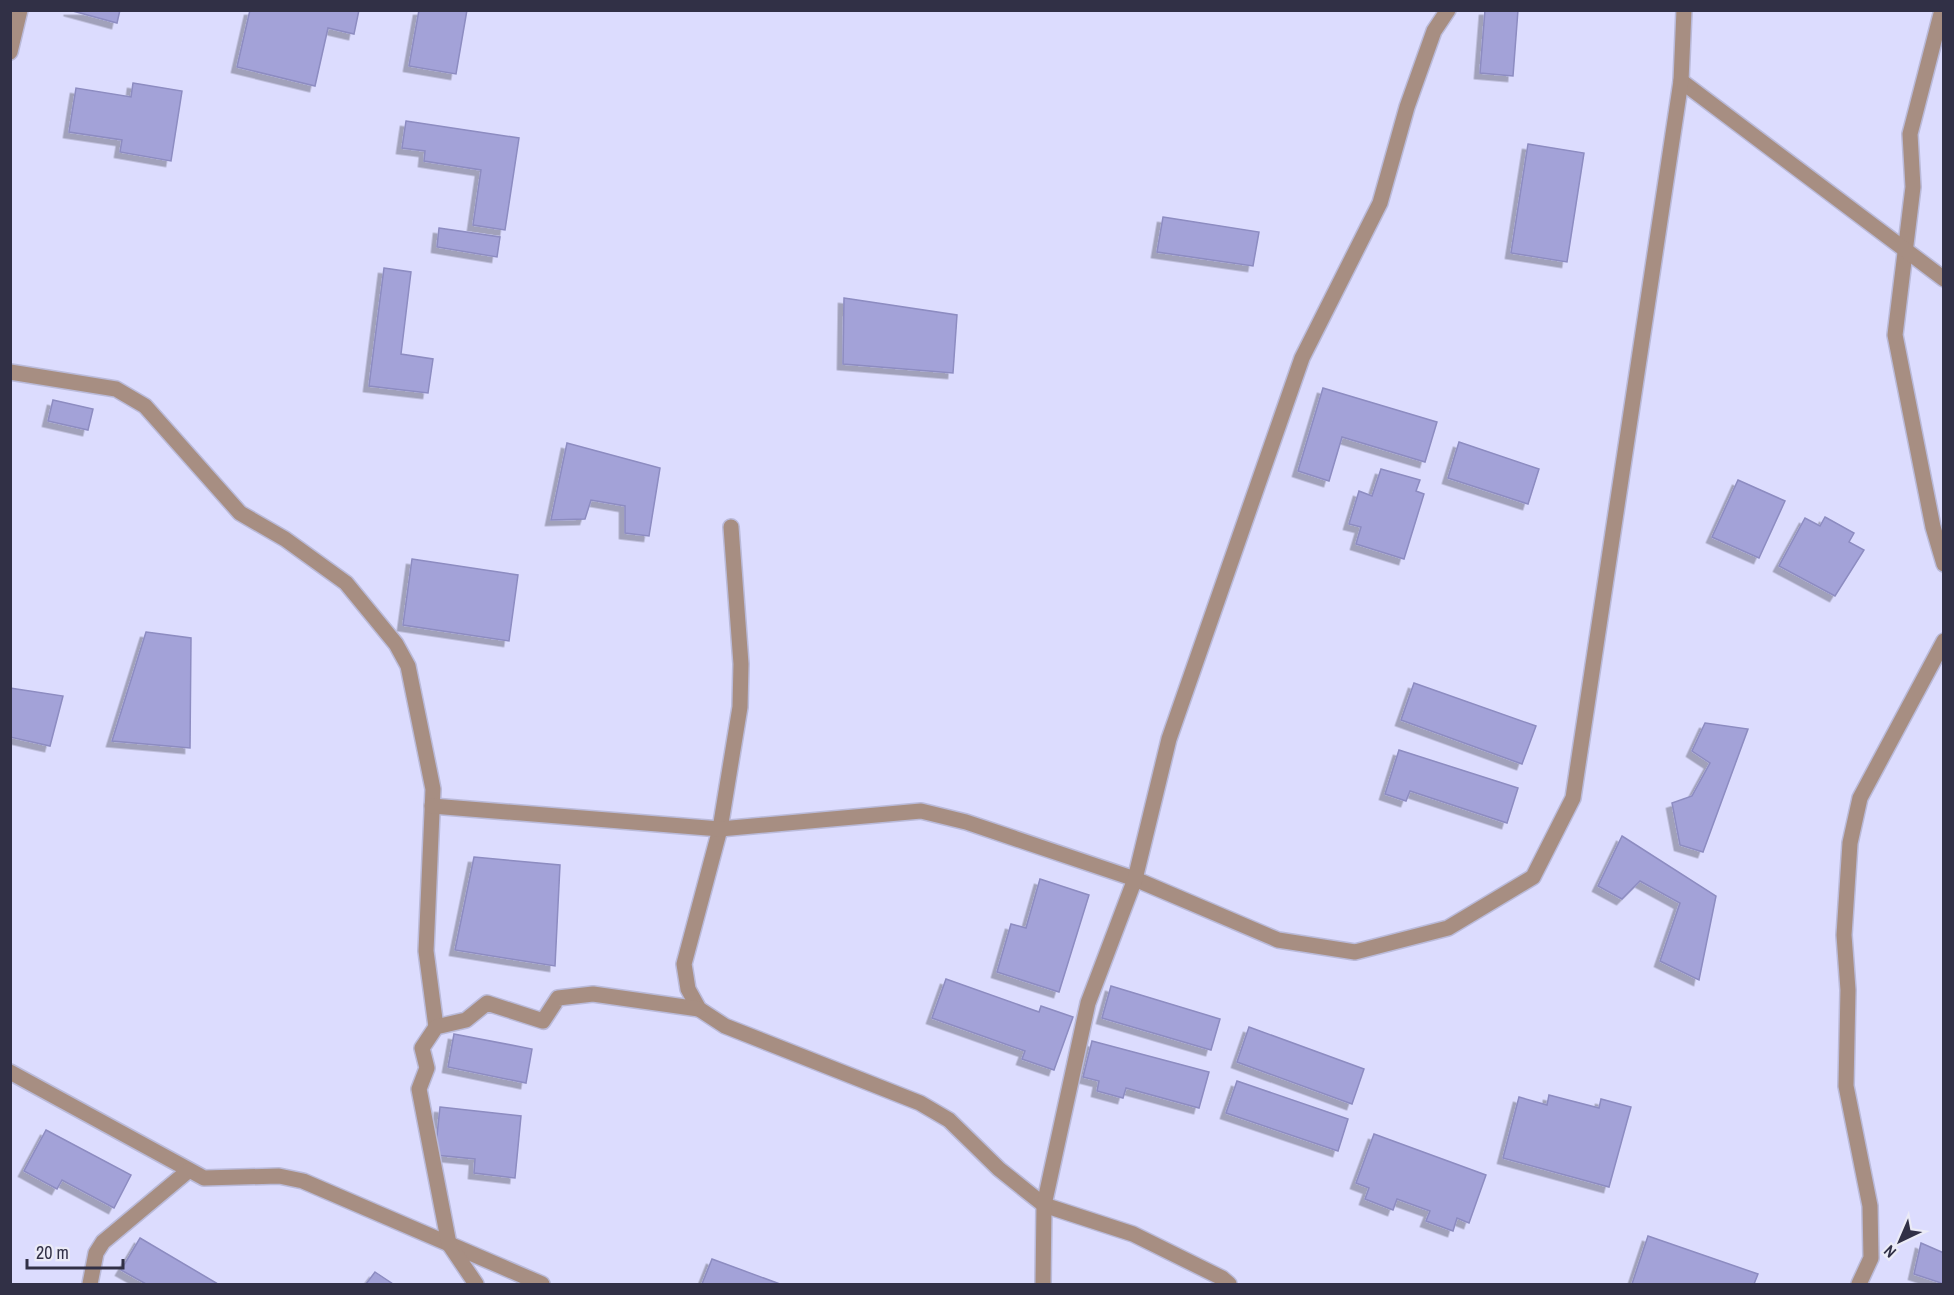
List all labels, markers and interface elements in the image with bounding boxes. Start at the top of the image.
north arrow [1870,1211,1930,1271]
scale bar [27,1232,123,1270]
text: 20 m [36,1240,69,1265]
text: N [1879,1241,1901,1263]

